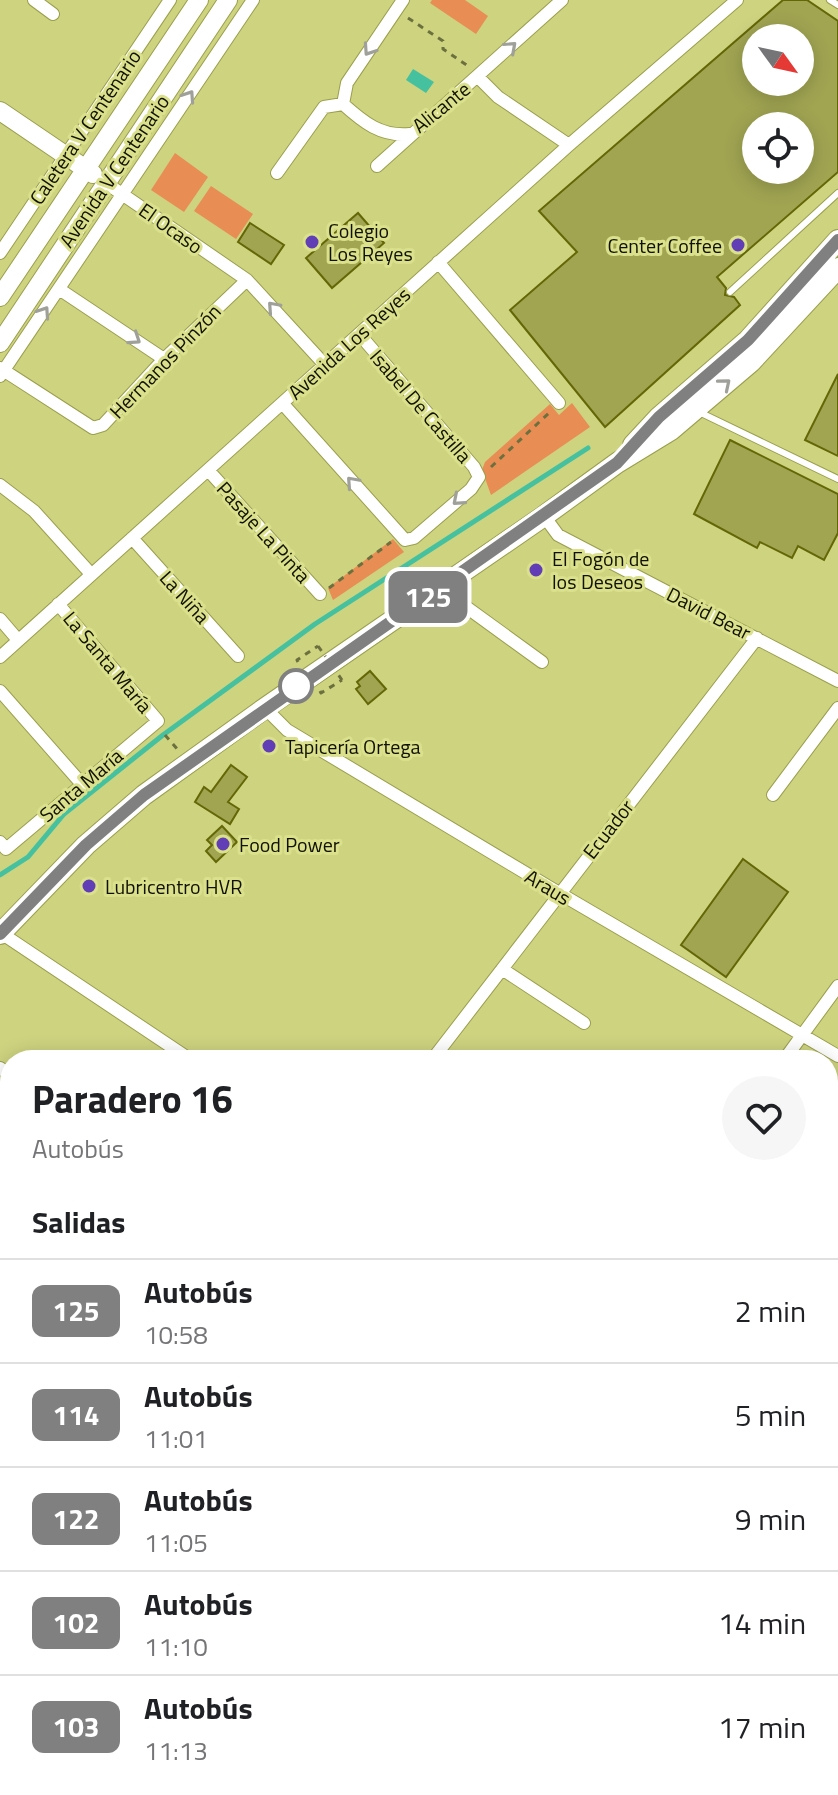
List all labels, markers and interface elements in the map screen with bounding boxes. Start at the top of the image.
north arrow [742,24,814,96]
map controls [742,24,814,184]
one-way arrow [364,42,379,56]
one-way arrow [502,42,517,56]
street label: Caletera V Centenario [21,43,149,211]
street label: Alicante [405,74,477,140]
street label: Avenida V Centenario [51,88,177,254]
one-way arrow [179,90,194,105]
button: locate [742,112,814,184]
street label: El Ocaso [133,195,209,261]
place label: Colegio Los Reyes [328,215,413,269]
place label: Center Coffee [608,230,722,261]
marker: Colegio Los Reyes [303,233,321,251]
marker: Center Coffee [729,236,747,254]
street label: Avenida Los Reyes [281,279,417,407]
street label: Hermanos Pinzón [102,296,228,426]
one-way arrow [268,302,282,317]
one-way arrow [34,306,49,320]
one-way arrow [127,329,141,344]
street label: Isabel De Castilla [363,342,479,470]
one-way arrow [715,379,730,394]
street label: Pasaje La Pinta [210,474,318,590]
one-way arrow [348,477,362,492]
one-way arrow [453,490,467,505]
place label: El Fogón de los Deseos [552,543,649,597]
marker: El Fogón de los Deseos [527,561,545,579]
street label: La Niña [153,563,217,631]
line badge: 125 [382,571,474,623]
text: 125 [404,575,452,618]
street label: David Bear [661,578,757,648]
street label: La Santa María [56,604,160,720]
unlabelled marker [279,669,313,703]
place label: Tapicería Ortega [285,731,421,762]
marker: Tapicería Ortega [260,737,278,755]
street label: Santa María [32,741,130,829]
street label: Ecuador [575,792,641,865]
place label: Food Power [239,829,340,860]
marker: Food Power [214,835,232,853]
street label: Araus [519,861,577,913]
place label: Lubricentro HVR [105,871,242,902]
marker: Lubricentro HVR [80,877,98,895]
text: Paradero 16 [32,1070,233,1128]
button: heart [722,1076,806,1160]
text: Autobús [32,1129,124,1168]
text: Salidas [32,1199,125,1245]
text: Autobús [144,1269,253,1315]
text: 2 min [735,1288,806,1334]
text: 125 [52,1289,100,1332]
text: 10:58 [144,1315,208,1354]
text: Autobús [144,1373,253,1419]
text: 5 min [735,1392,806,1438]
text: 114 [52,1393,100,1436]
text: 11:01 [144,1419,208,1458]
text: Autobús [144,1477,253,1523]
text: 9 min [735,1496,806,1542]
text: 122 [52,1497,100,1540]
text: 11:05 [144,1523,208,1562]
text: Autobús [144,1581,253,1627]
text: 14 min [718,1600,806,1646]
text: 102 [52,1601,100,1644]
text: 11:10 [144,1627,208,1666]
text: Autobús [144,1685,253,1731]
text: 17 min [718,1704,806,1750]
text: 103 [52,1705,100,1748]
text: 11:13 [144,1731,208,1770]

